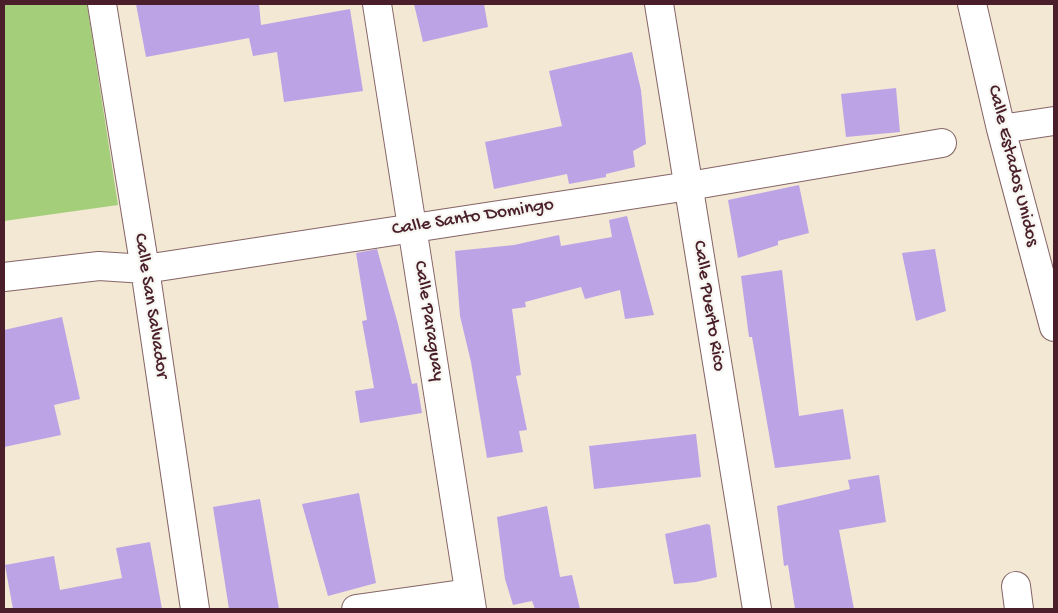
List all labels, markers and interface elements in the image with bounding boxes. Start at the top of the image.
street label: Calle Estados Unidos [981,83,1043,249]
street label: Calle Santo Domingo [390,194,556,242]
street label: Calle San Salvador [127,232,173,380]
street label: Calle Puerto Rico [686,239,730,373]
street label: Calle Paraguay [407,259,449,383]

